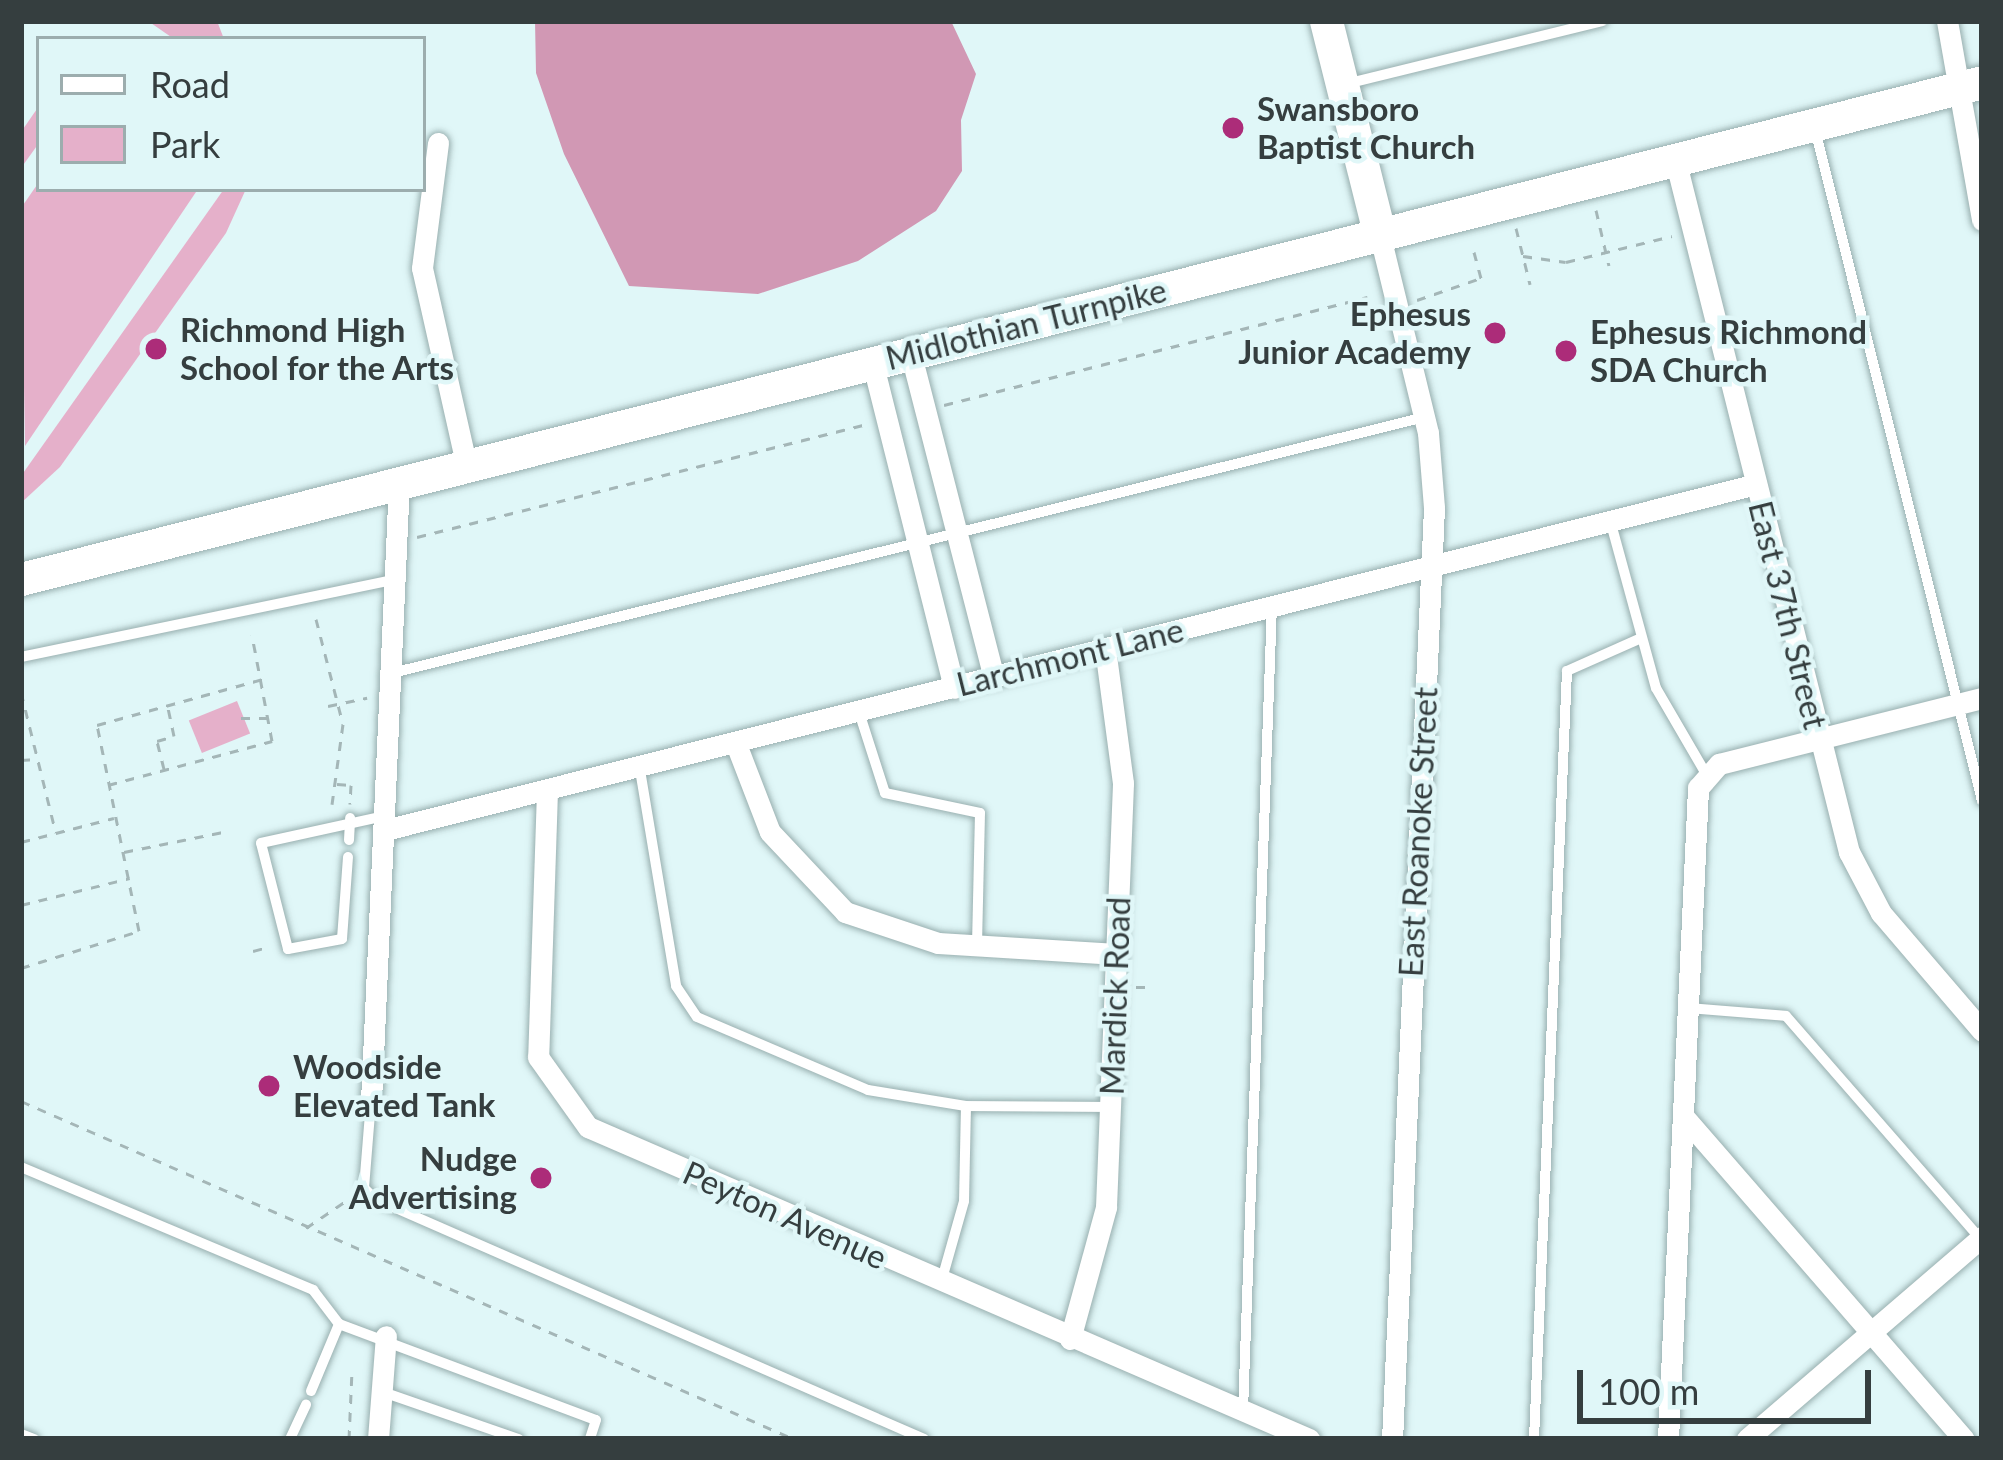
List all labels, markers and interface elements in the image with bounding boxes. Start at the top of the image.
legend [36,36,426,192]
text: Road [150,62,230,106]
place label: Swansboro Baptist Church [1257,89,1475,167]
marker: Swansboro Baptist Church [1220,115,1246,141]
text: Park [150,122,220,166]
street label: Midlothian Turnpike [881,270,1171,378]
place label: Ephesus Junior Academy [1236,294,1471,372]
place label: Richmond High School for the Arts [180,310,456,388]
place label: Ephesus Richmond SDA Church [1590,312,1867,390]
marker: Ephesus Junior Academy [1482,320,1508,346]
marker: Richmond High School for the Arts [143,336,169,362]
marker: Ephesus Richmond SDA Church [1553,338,1579,364]
street label: East 37th Street [1741,497,1835,733]
street label: Larchmont Lane [952,610,1188,704]
street label: East Roanoke Street [1391,686,1445,978]
street label: Mardick Road [1092,896,1138,1096]
place label: Woodside Elevated Tank [293,1047,496,1125]
marker: Woodside Elevated Tank [256,1073,282,1099]
place label: Nudge Advertising [349,1139,517,1217]
street label: Peyton Avenue [677,1152,893,1278]
marker: Nudge Advertising [528,1165,554,1191]
scale bar [1583,1346,1877,1420]
text: 100 m [1598,1369,1699,1413]

